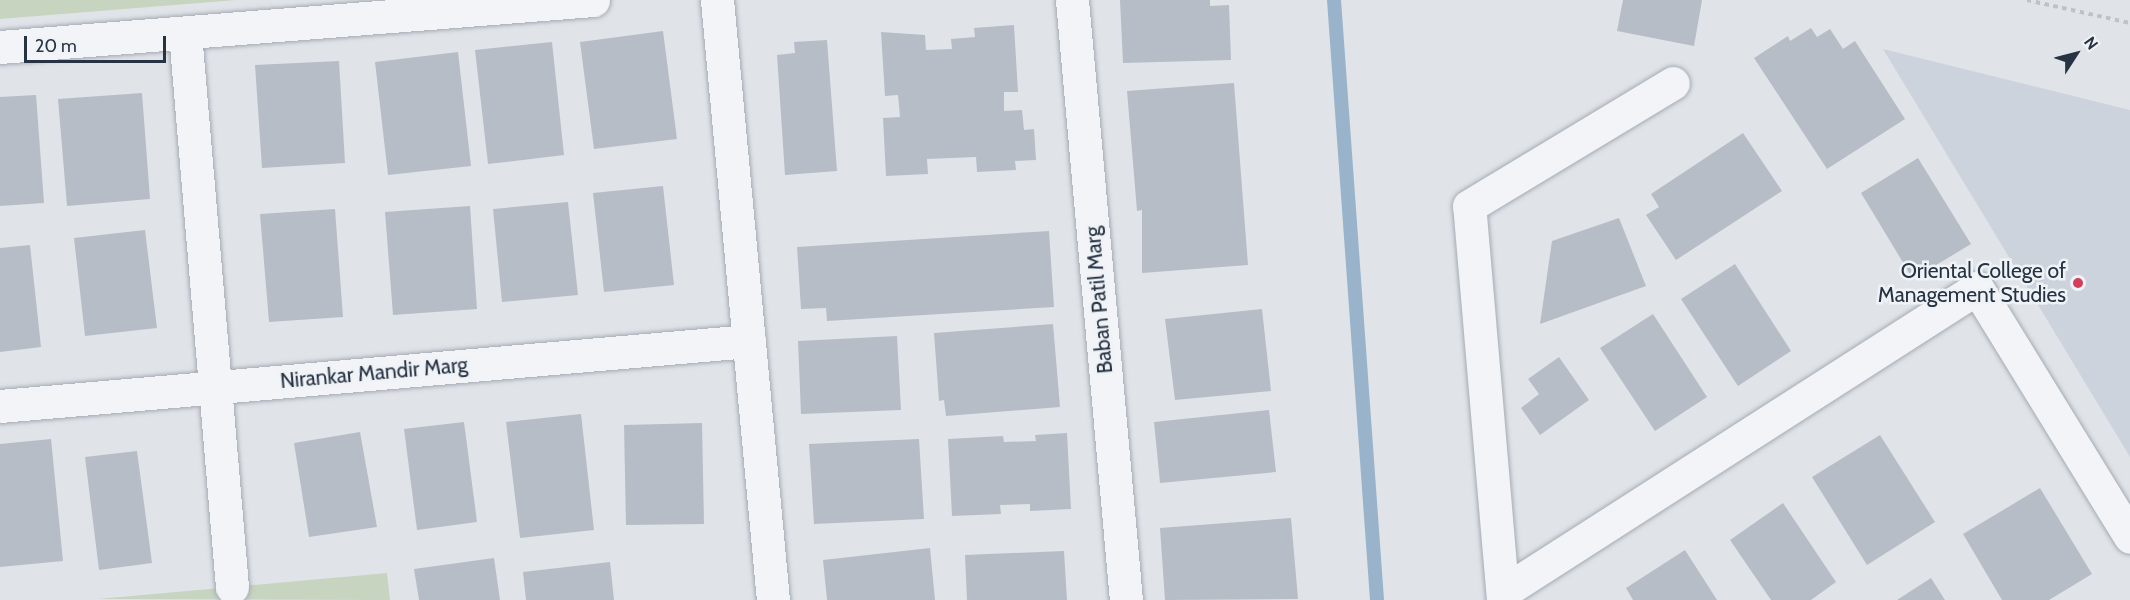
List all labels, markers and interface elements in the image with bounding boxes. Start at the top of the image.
scale bar [27,24,170,62]
north arrow [2046,24,2106,84]
text: N [2080,33,2102,53]
text: 20 m [35,35,77,57]
street label: Baban Patil Marg [1080,225,1118,375]
place label: Oriental College of Management Studies [1878,258,2066,308]
marker: Oriental College of Management Studies [2071,276,2085,290]
street label: Nirankar Mandir Marg [279,352,469,394]

